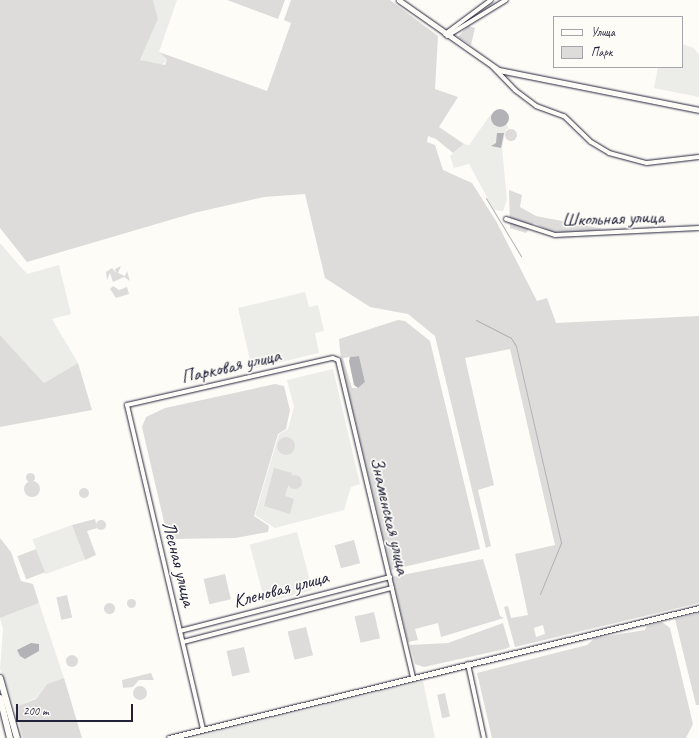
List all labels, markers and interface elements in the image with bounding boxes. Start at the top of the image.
legend [553,16,683,68]
text: Улица [591,24,615,40]
text: Парк [591,44,612,60]
street label: Школьная улица [561,206,665,232]
street label: Парковая улица [179,344,283,390]
street label: Знаменская улица [364,454,414,578]
street label: Лесная улица [156,519,200,609]
street label: Кленовая улица [231,566,331,614]
scale bar [18,696,135,722]
text: 200 m [23,703,49,719]

